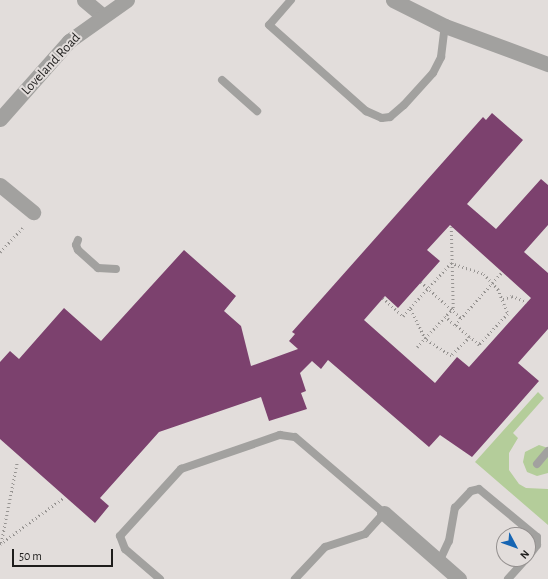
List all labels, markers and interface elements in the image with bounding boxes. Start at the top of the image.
street label: Loveland Road [18,29,84,99]
north arrow [496,527,536,567]
scale bar [14,541,115,567]
text: N [518,548,531,561]
text: 50 m [19,550,42,562]

